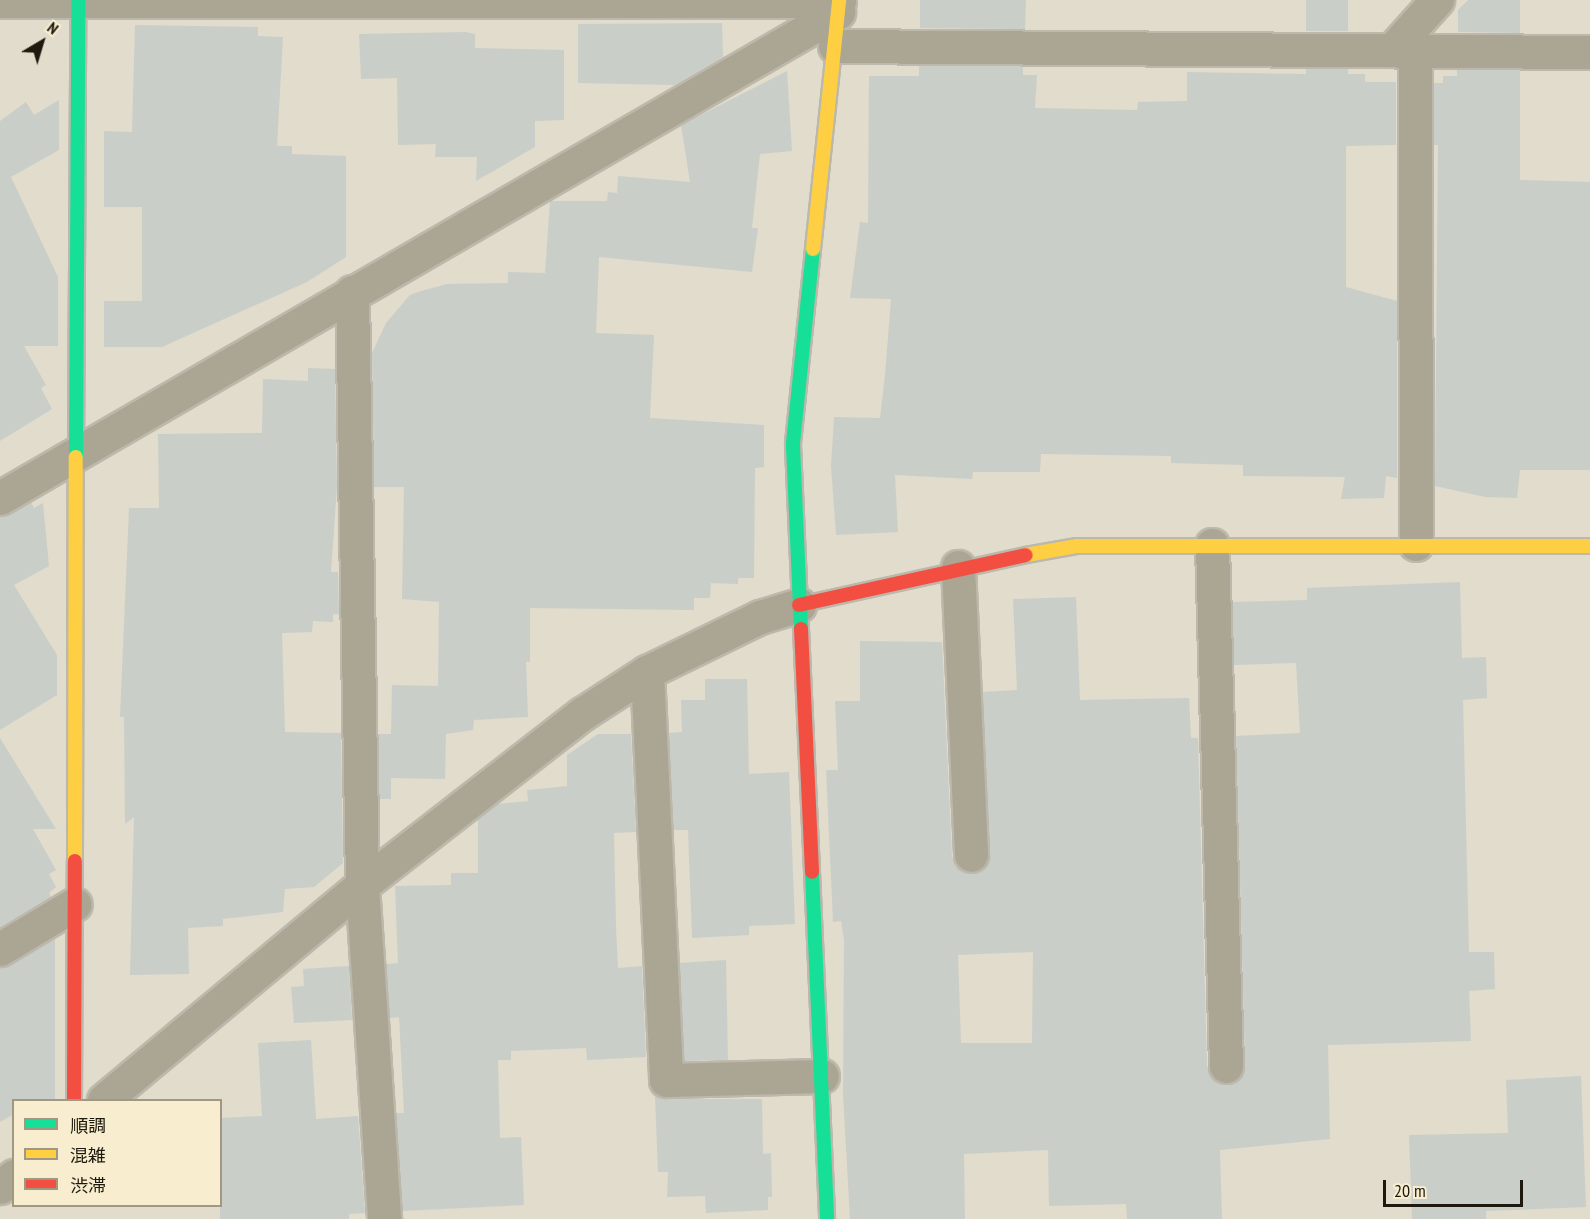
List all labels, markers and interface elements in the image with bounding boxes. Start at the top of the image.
north arrow [12,12,72,72]
text: N [44,17,63,38]
legend [12,1099,222,1207]
text: 順調 [70,1114,106,1137]
text: 混雑 [70,1144,106,1167]
scale bar [1386,1168,1526,1206]
text: 渋滞 [70,1174,106,1197]
text: 20 m [1394,1179,1426,1202]

